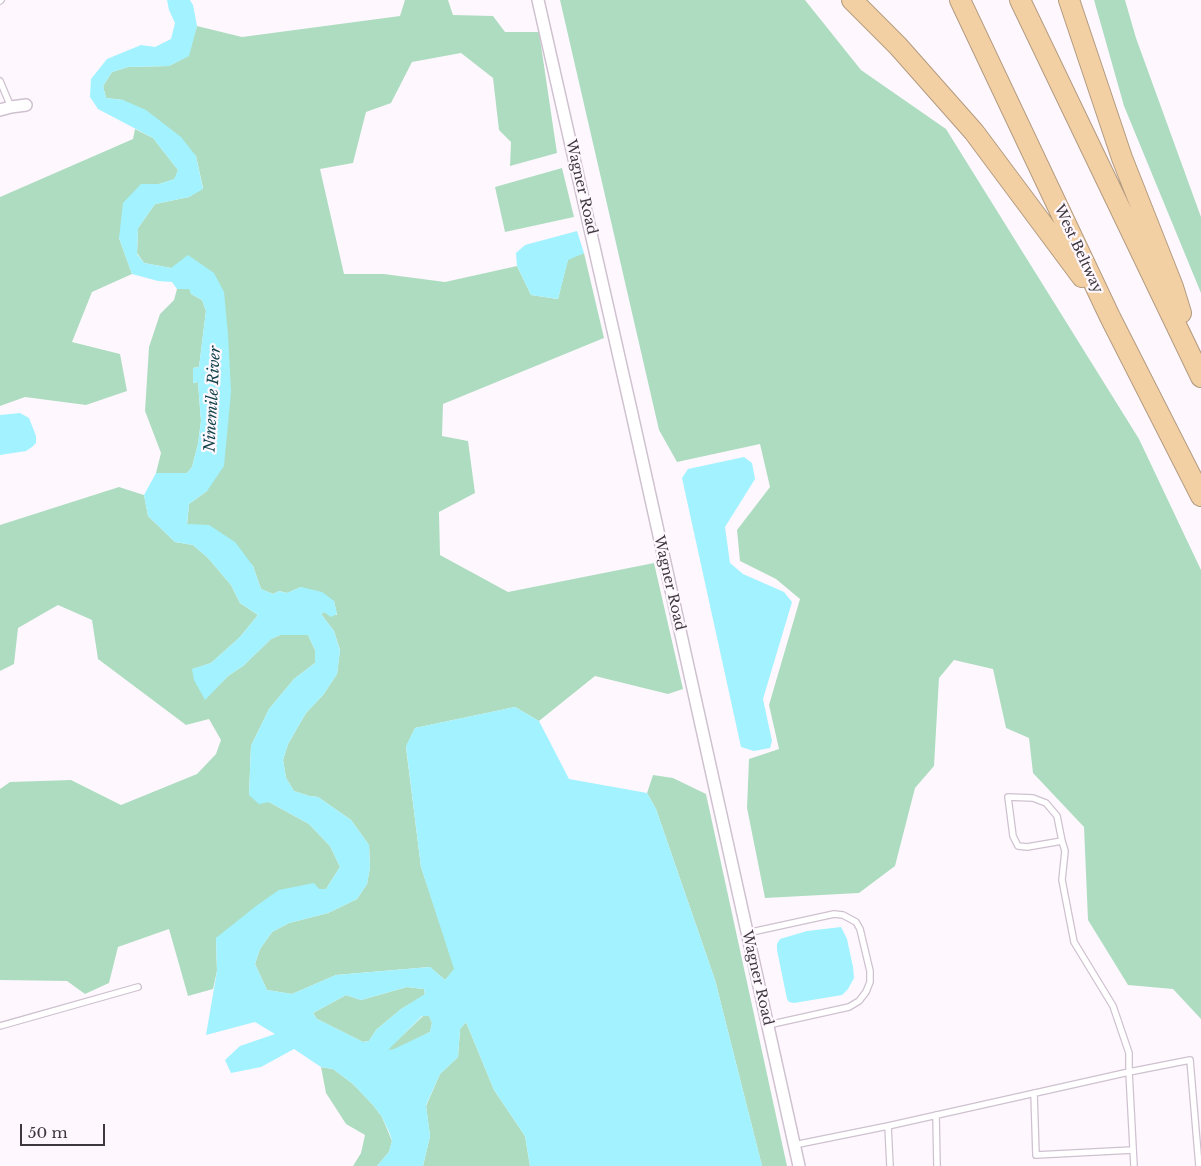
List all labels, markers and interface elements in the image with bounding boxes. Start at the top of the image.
street label: Wagner Road [562,138,600,236]
street label: West Beltway [1050,202,1106,296]
water label: Ninemile River [201,346,225,452]
street label: Wagner Road [650,534,688,632]
street label: Wagner Road [738,929,776,1027]
scale bar [22,1114,108,1146]
text: 50 m [28,1123,68,1142]

